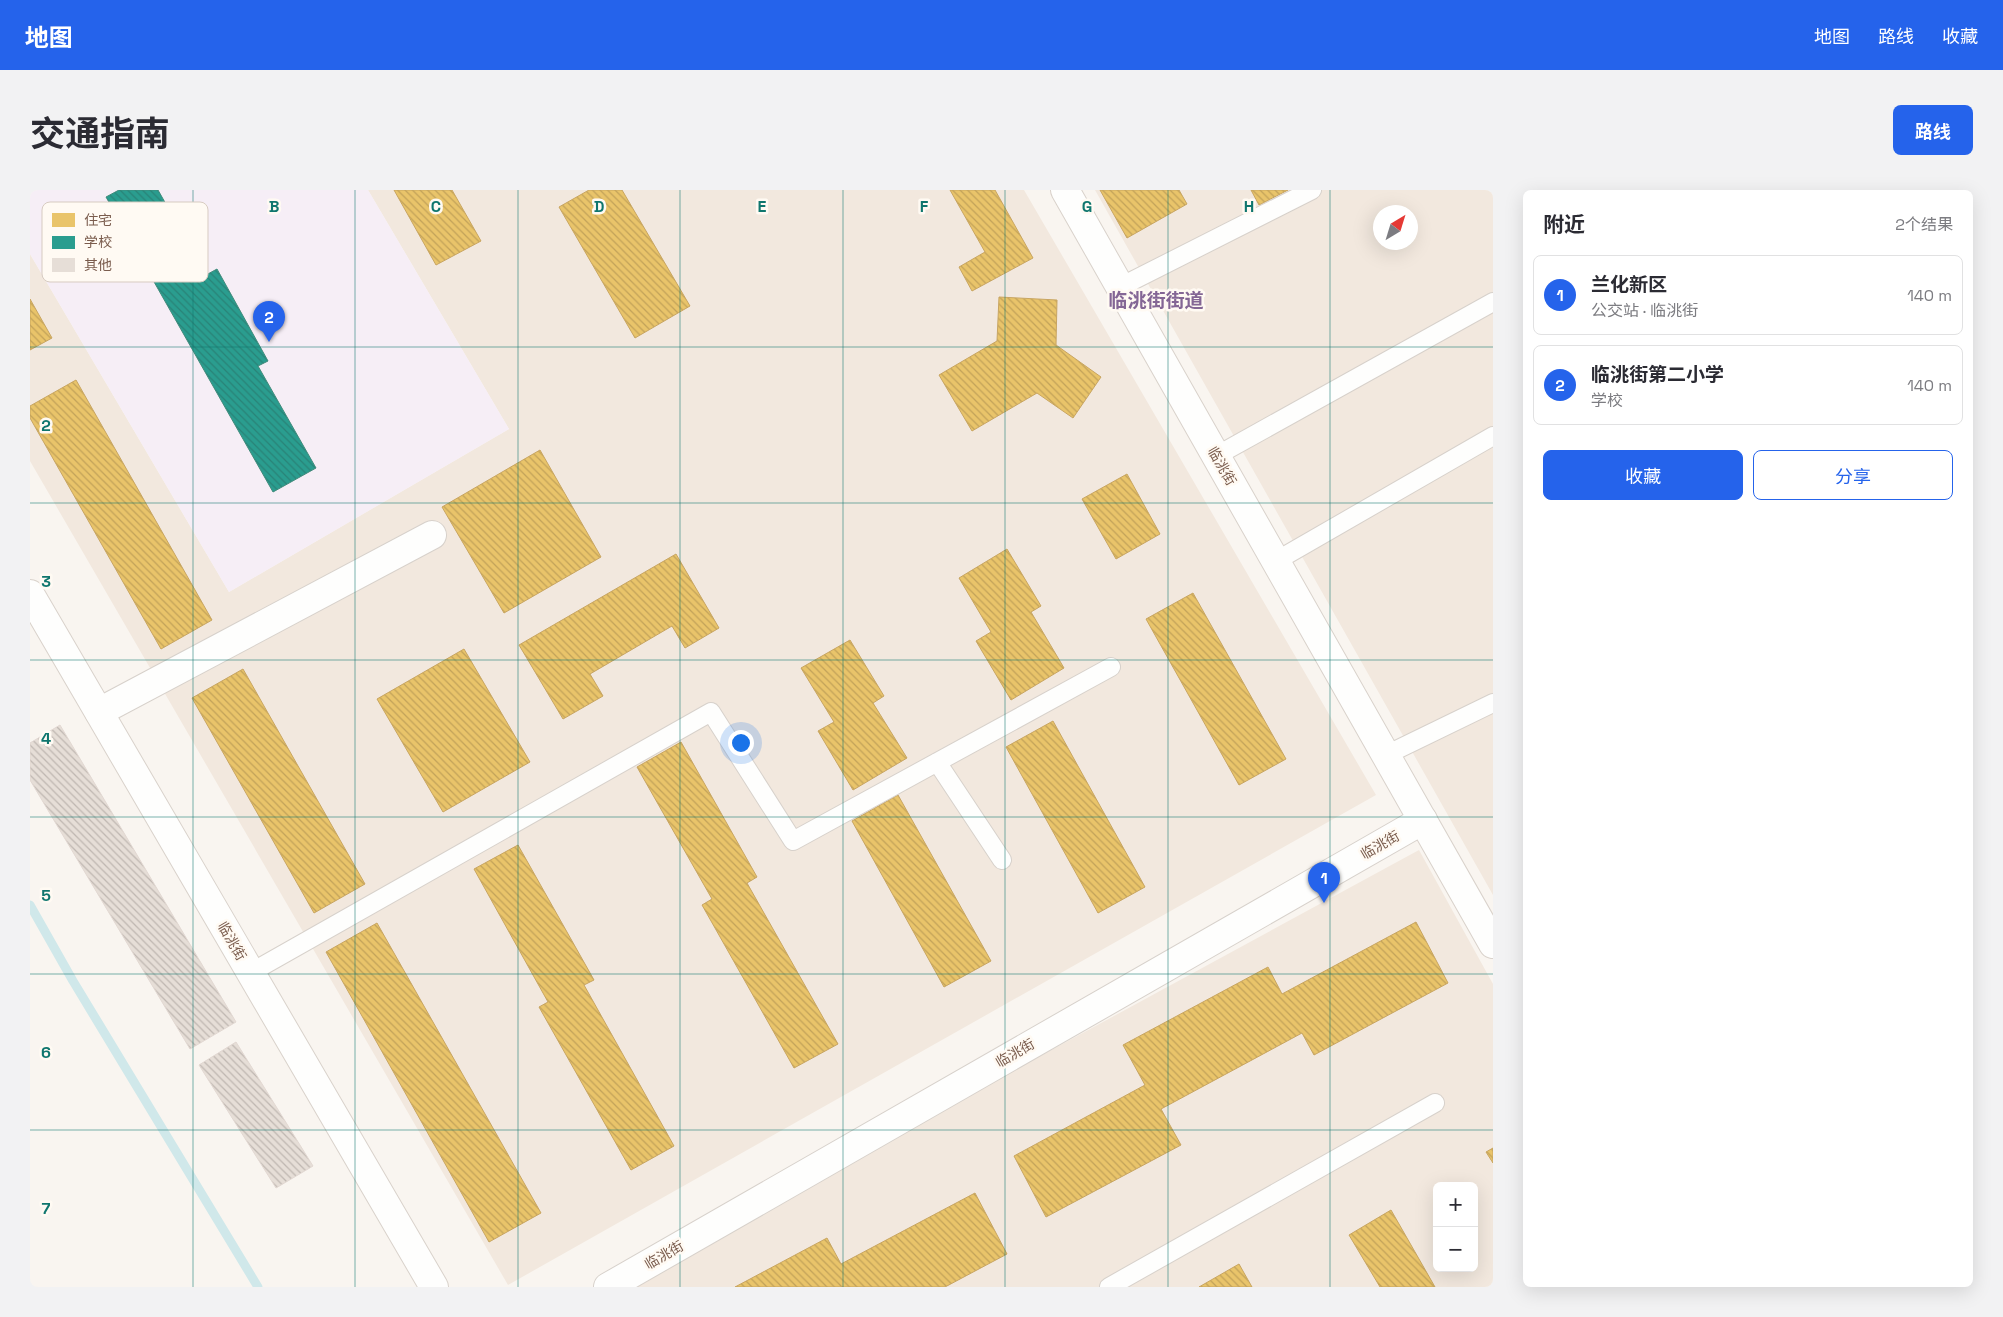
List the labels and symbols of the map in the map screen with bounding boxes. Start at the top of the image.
text: B [269,196,279,217]
text: C [431,196,441,217]
text: D [594,196,604,217]
text: E [758,196,767,217]
text: F [920,196,929,217]
text: G [1082,196,1092,217]
text: H [1244,196,1254,217]
legend [42,202,208,282]
north arrow [1373,205,1418,250]
text: 住宅 [84,211,112,229]
text: 学校 [84,233,112,251]
text: 其他 [84,256,112,274]
district label: 临洮街街道 [1108,288,1204,313]
pin: 2 [253,301,285,342]
text: 2 [41,415,51,436]
street label: 临洮街 [1204,443,1240,489]
text: 3 [41,571,51,592]
text: 4 [41,728,51,749]
your location [728,730,754,756]
street label: 临洮街 [1357,827,1403,863]
pin: 1 [1308,862,1340,903]
text: 5 [41,885,51,906]
street label: 临洮街 [214,918,250,964]
street label: 临洮街 [992,1035,1038,1071]
text: 6 [41,1042,51,1063]
text: 7 [42,1198,51,1219]
street label: 临洮街 [641,1237,687,1273]

